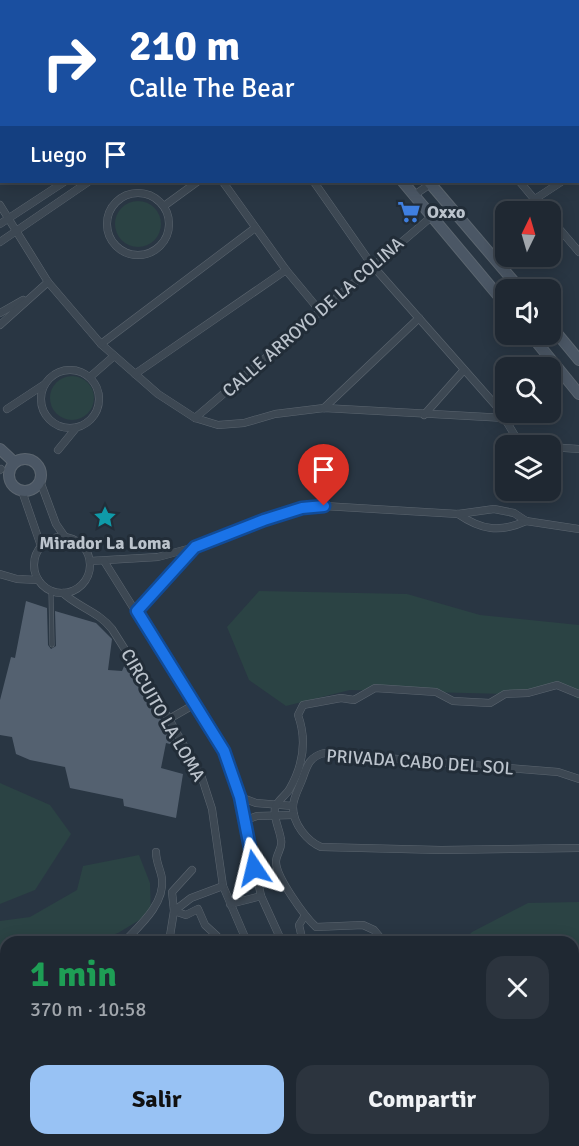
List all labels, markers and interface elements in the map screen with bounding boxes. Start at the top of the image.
text: 210 m [129,21,240,72]
icon: right [30,24,108,102]
text: Calle The Bear [129,72,294,105]
icon: arrive [99,138,132,171]
text: Luego [30,141,87,168]
supermarket icon: Oxxo [396,199,422,225]
place label: Oxxo [427,201,465,223]
north arrow [495,201,561,267]
map controls [495,201,561,501]
street label: CALLE ARROYO DE LA COLINA [218,232,408,402]
button: sound [495,279,561,345]
button: search [495,357,561,423]
button: layers [495,435,561,501]
pin [298,444,349,506]
icon: arrive [307,453,340,486]
place icon: Mirador La Loma [92,504,118,530]
place label: Mirador La Loma [39,532,171,554]
street label: CIRCUITO LA LOMA [116,645,210,785]
street label: PRIVADA CABO DEL SOL [326,744,514,780]
position arrow [222,836,286,900]
text: 1 min [30,952,117,997]
button: close [486,956,549,1019]
text: 370 m · 10:58 [30,997,146,1022]
button: Salir [30,1065,284,1134]
button: Compartir [296,1065,549,1134]

